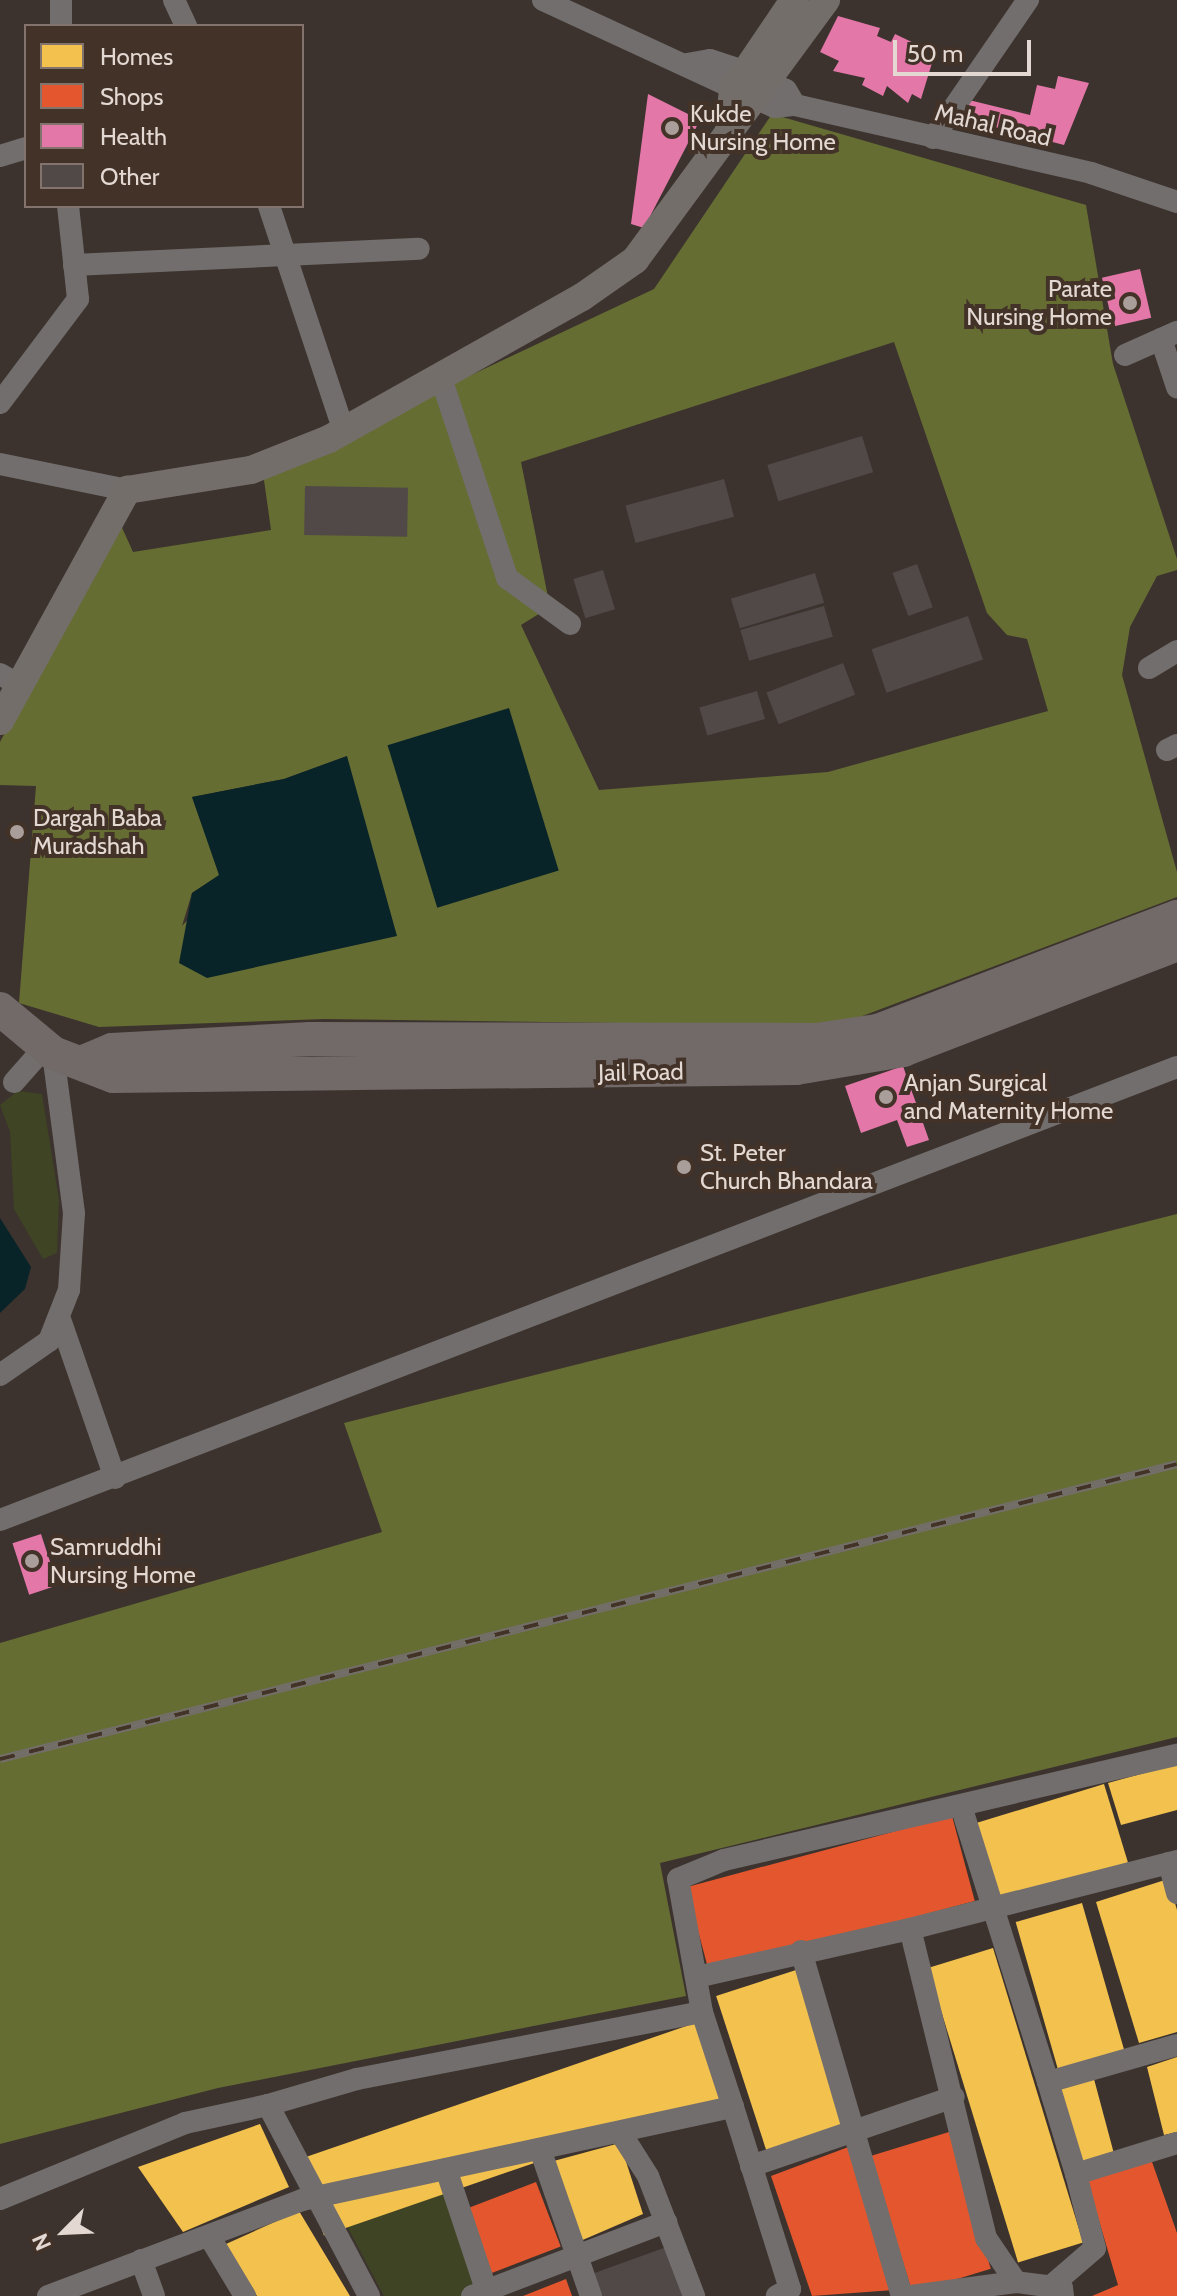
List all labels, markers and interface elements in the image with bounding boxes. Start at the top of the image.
legend [24,24,304,208]
scale bar [897,24,1035,74]
text: 50 m [907,39,963,68]
text: Homes [100,42,173,71]
text: Shops [100,82,163,111]
street label: Mahal Road [932,98,1054,152]
place label: Kukde Nursing Home [690,100,836,156]
marker: Kukde Nursing Home [661,117,683,139]
text: Health [100,122,167,151]
text: Other [100,162,159,191]
place label: Parate Nursing Home [966,275,1112,331]
marker: Parate Nursing Home [1119,292,1141,314]
place label: Dargah Baba Muradshah [33,804,162,860]
marker: Dargah Baba Muradshah [8,823,26,841]
street label: Jail Road [598,1057,684,1087]
place label: Anjan Surgical and Maternity Home [904,1069,1113,1125]
marker: Anjan Surgical and Maternity Home [875,1086,897,1108]
place label: St. Peter Church Bhandara [700,1139,873,1195]
marker: St. Peter Church Bhandara [675,1158,693,1176]
place label: Samruddhi Nursing Home [50,1533,196,1589]
marker: Samruddhi Nursing Home [21,1550,43,1572]
north arrow [24,2192,104,2272]
text: N [26,2229,57,2255]

